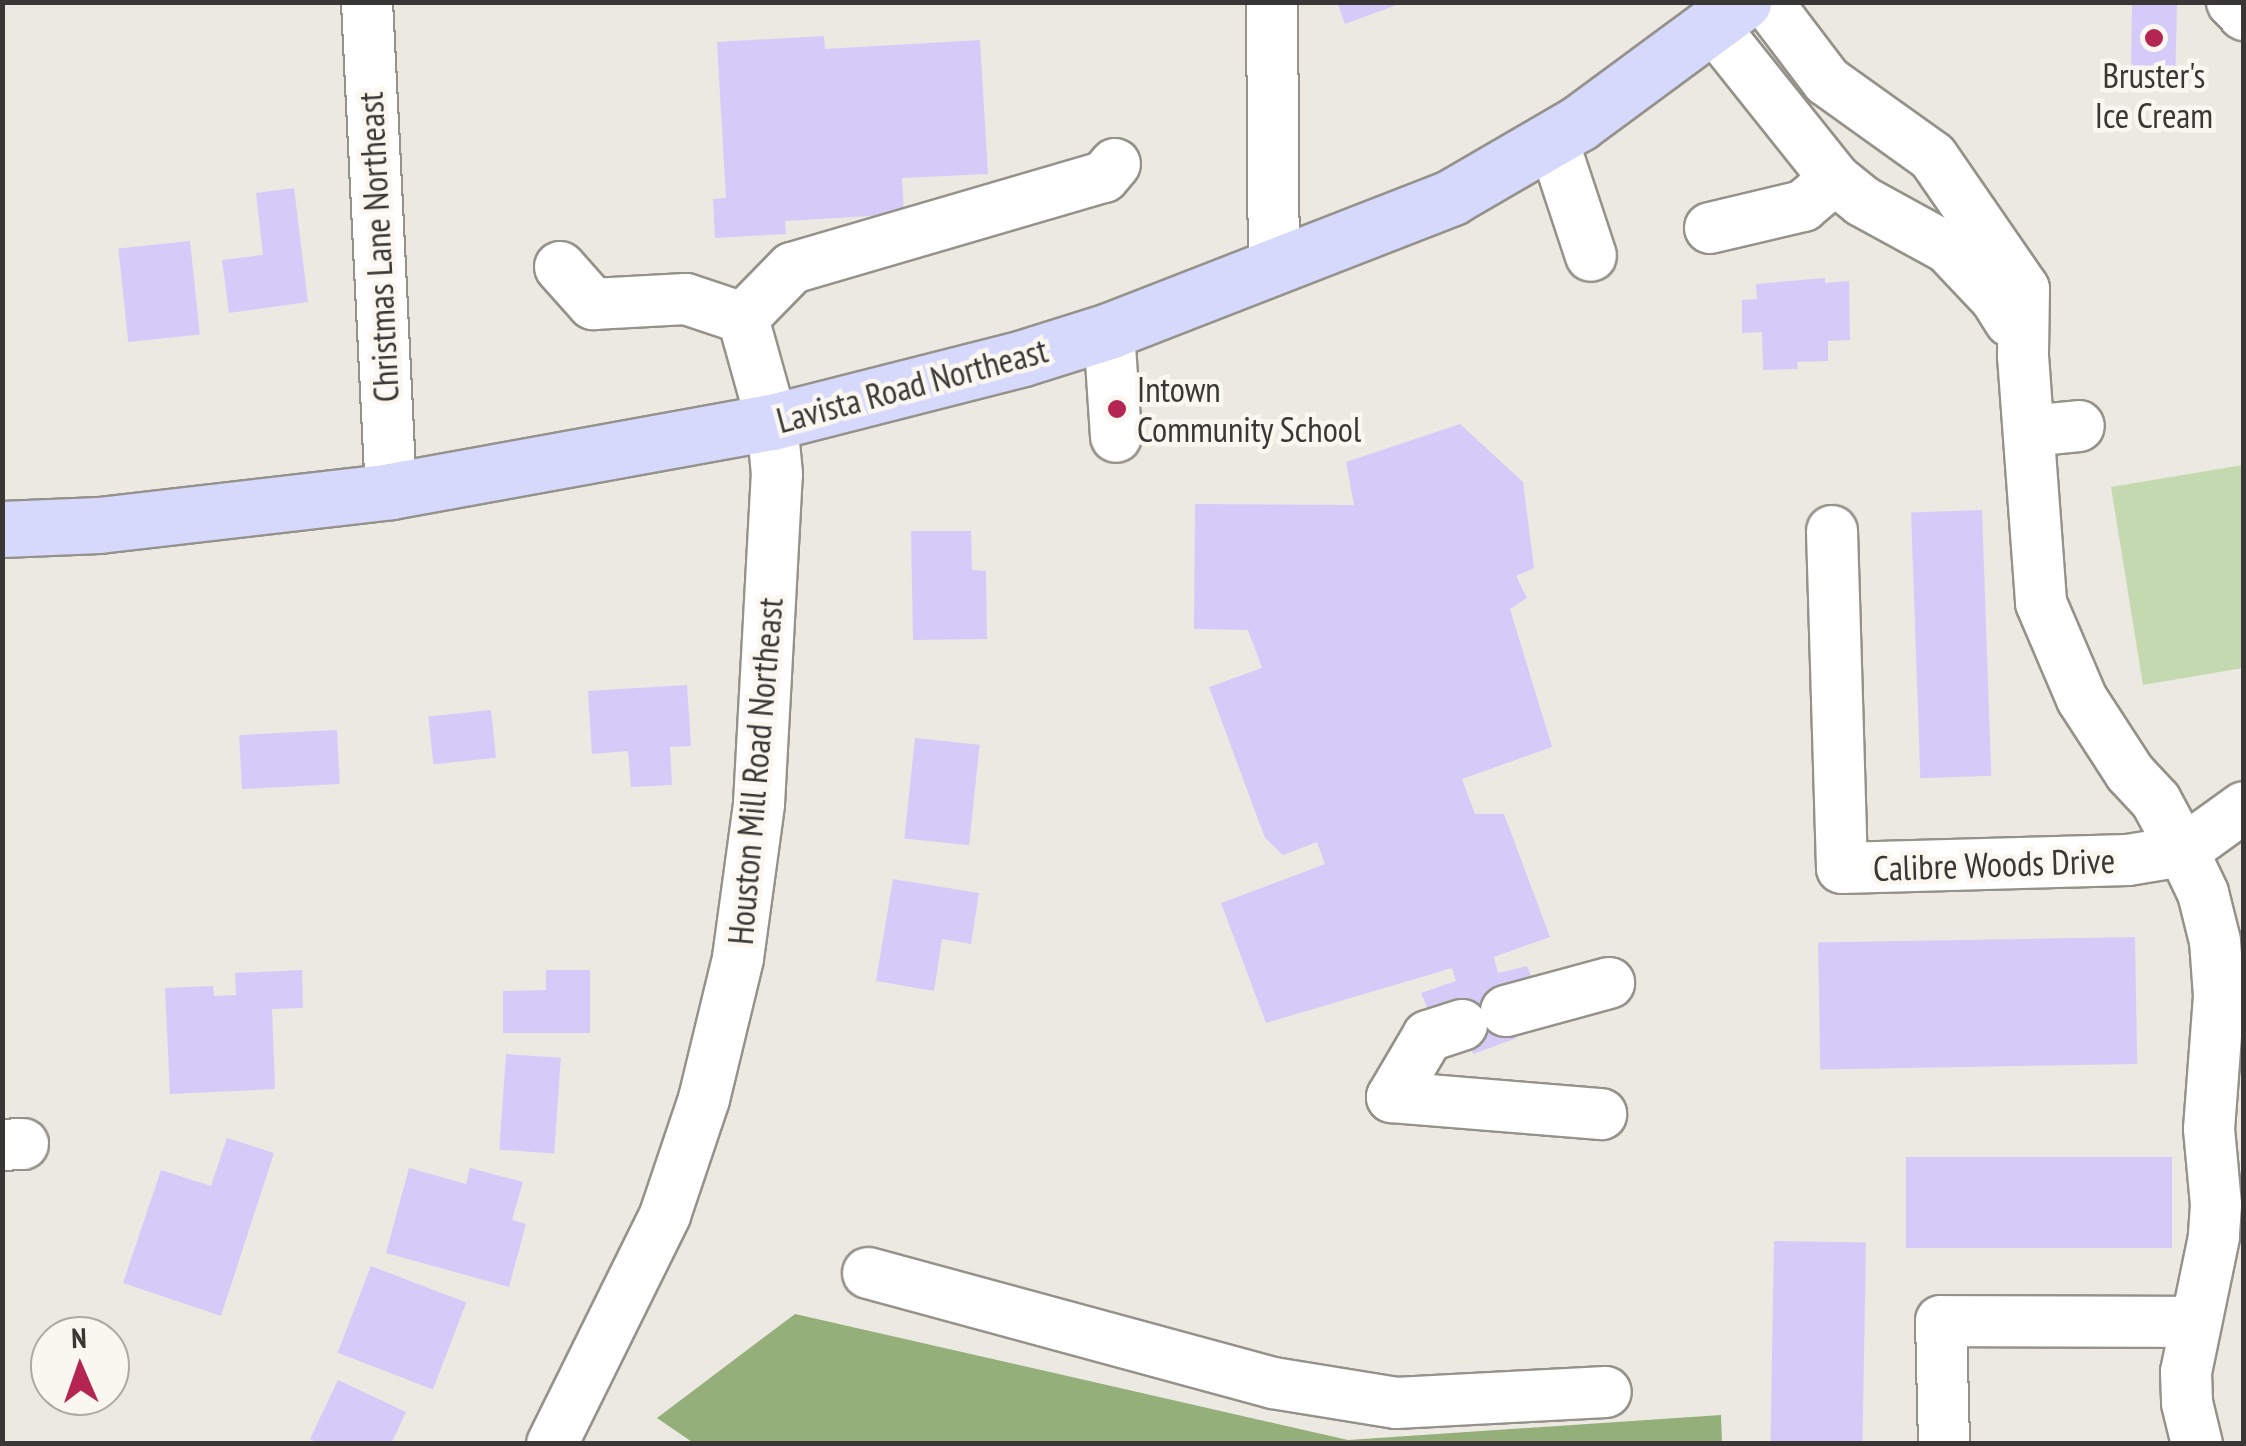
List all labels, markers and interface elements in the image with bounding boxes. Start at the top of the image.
marker: Bruster's Ice Cream [2143,27,2165,49]
place label: Bruster's Ice Cream [2095,54,2213,136]
street label: Christmas Lane Northeast [349,91,407,403]
street label: Lavista Road Northeast [772,329,1052,441]
place label: Intown Community School [1137,368,1362,450]
marker: Intown Community School [1106,398,1128,420]
street label: Houston Mill Road Northeast [719,596,791,946]
street label: Calibre Woods Drive [1872,839,2116,889]
north arrow [30,1316,130,1416]
text: N [71,1319,87,1356]

